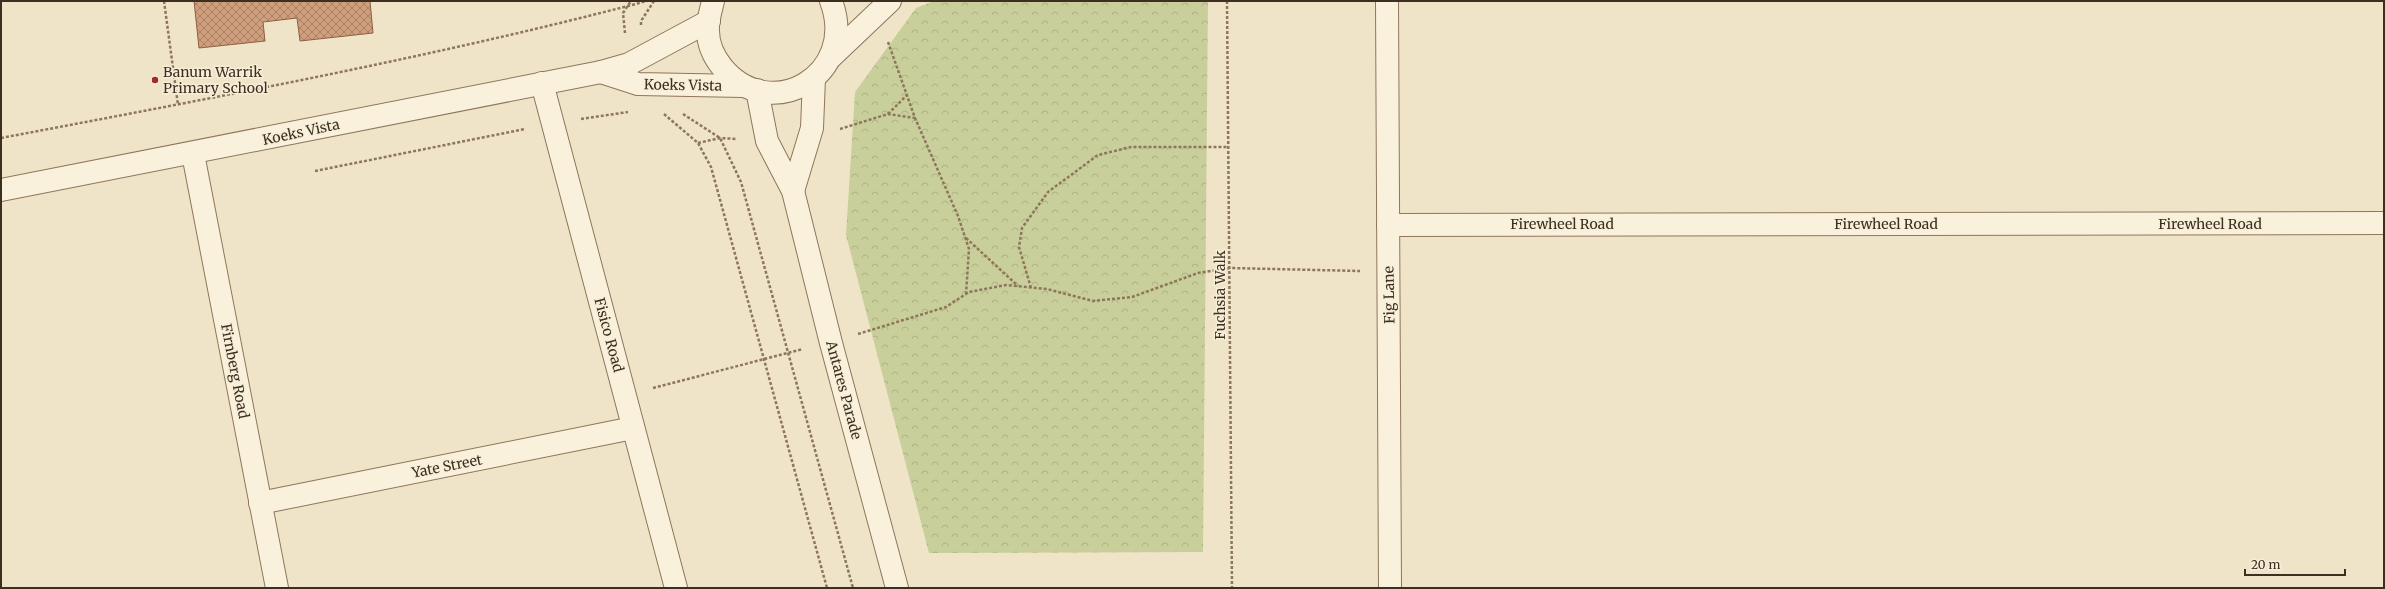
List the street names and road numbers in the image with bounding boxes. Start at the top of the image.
street label: Koeks Vista [644,75,723,95]
street label: Koeks Vista [261,115,342,149]
street label: Firewheel Road [1510,215,1614,233]
street label: Firewheel Road [1834,215,1938,233]
street label: Firewheel Road [2158,215,2262,233]
street label: Fuchsia Walk [1211,250,1229,340]
street label: Fig Lane [1379,266,1399,324]
street label: Fisico Road [590,296,628,375]
street label: Firnberg Road [217,322,253,420]
street label: Antares Parade [822,338,866,441]
street label: Yate Street [409,450,484,482]

